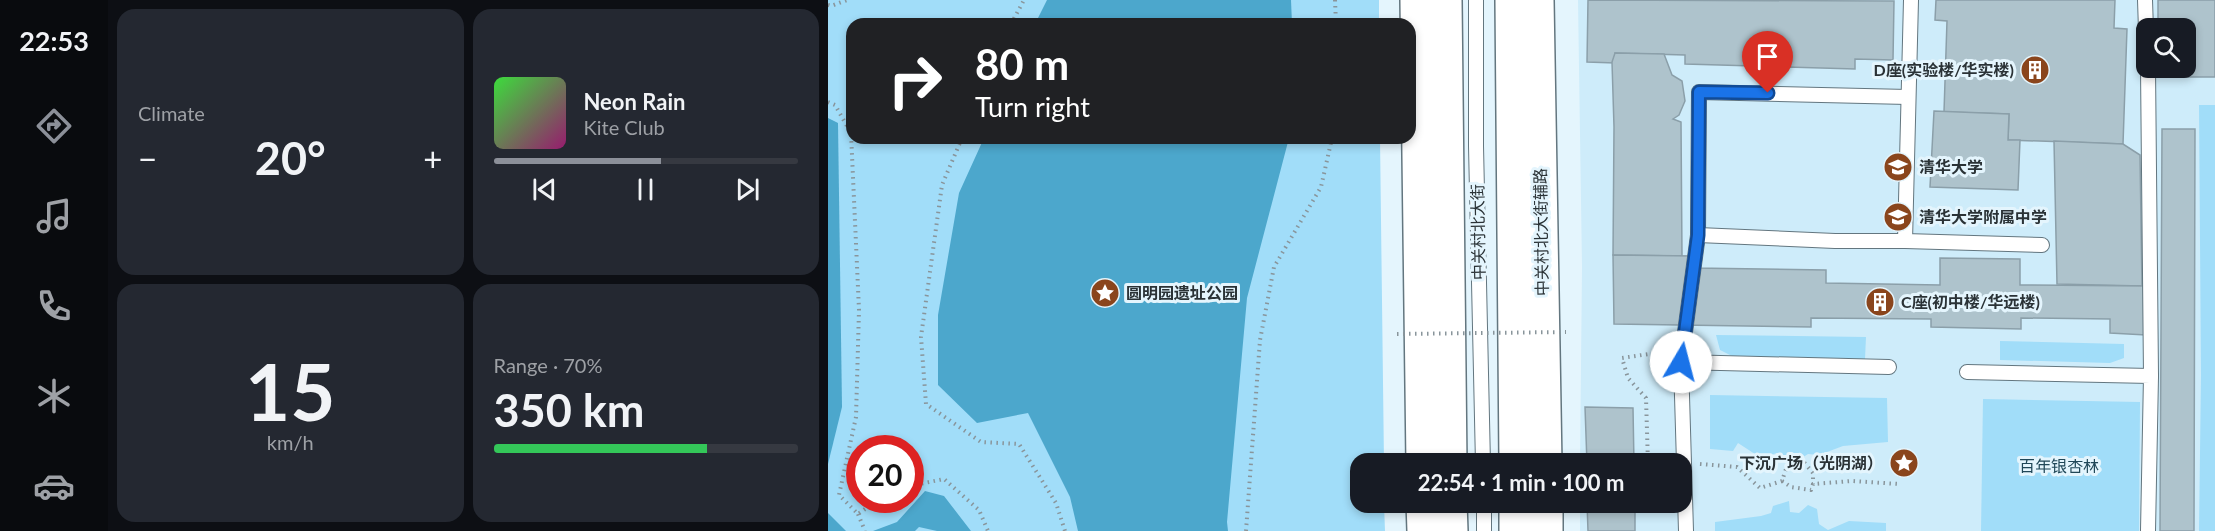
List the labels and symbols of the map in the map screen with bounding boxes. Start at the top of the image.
pin [1742,31,1793,93]
building icon: D座(实验楼/华实楼) [2019,54,2051,86]
place label: D座(实验楼/华实楼) [1874,60,2014,79]
school or university icon: 清华大学 [1882,151,1914,183]
place label: 清华大学 [1919,157,1983,176]
street label: 中关村北大街辅路 [1530,168,1551,296]
street label: 中关村北大街 [1467,184,1488,280]
school or university icon: 清华大学附属中学 [1882,201,1914,233]
place label: 清华大学附属中学 [1919,207,2047,226]
place icon: 圆明园遗址公园 [1089,277,1121,309]
place label: 圆明园遗址公园 [1126,283,1238,302]
building icon: C座(初中楼/华远楼) [1864,286,1896,318]
place label: C座(初中楼/华远楼) [1901,292,2040,311]
position arrow [1649,330,1713,394]
speed limit sign: 20 [846,435,924,513]
place icon: 下沉广场（光阴湖） [1888,447,1920,479]
place label: 下沉广场（光阴湖） [1739,453,1883,472]
park label: 百年银杏林 [2019,456,2099,475]

